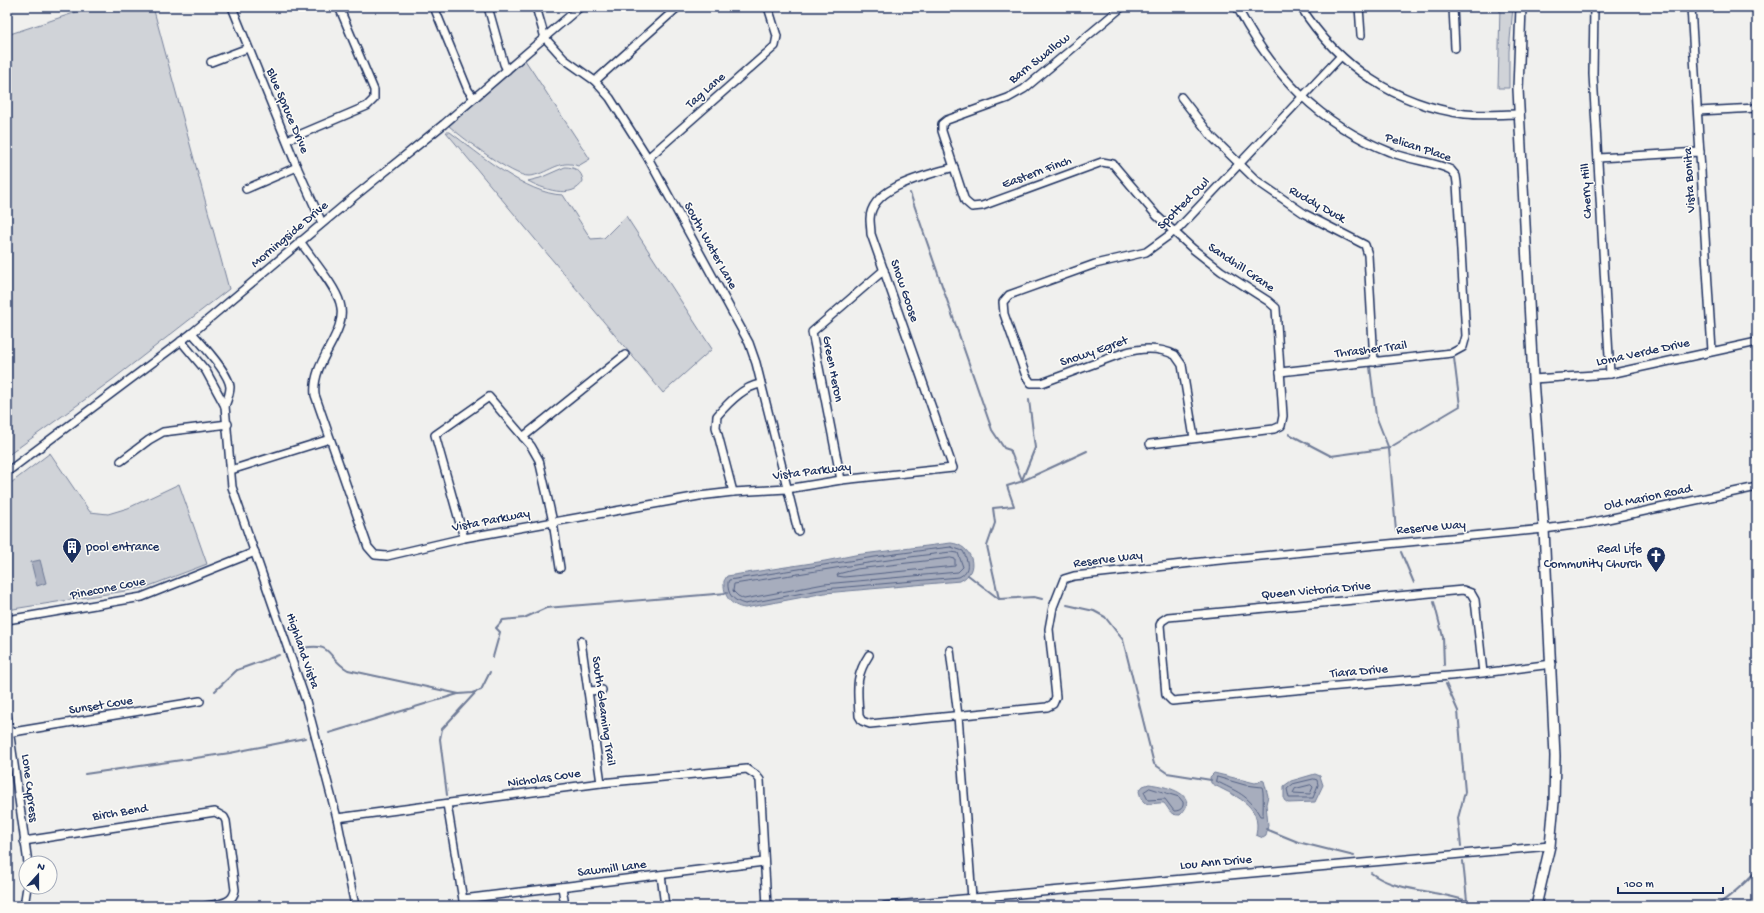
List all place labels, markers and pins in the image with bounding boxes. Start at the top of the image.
building icon: pool entrance [61,536,83,564]
place label: pool entrance [85,540,159,555]
place label: Real Life Community Church [1544,542,1642,572]
church icon: Real Life Community Church [1645,545,1667,573]

